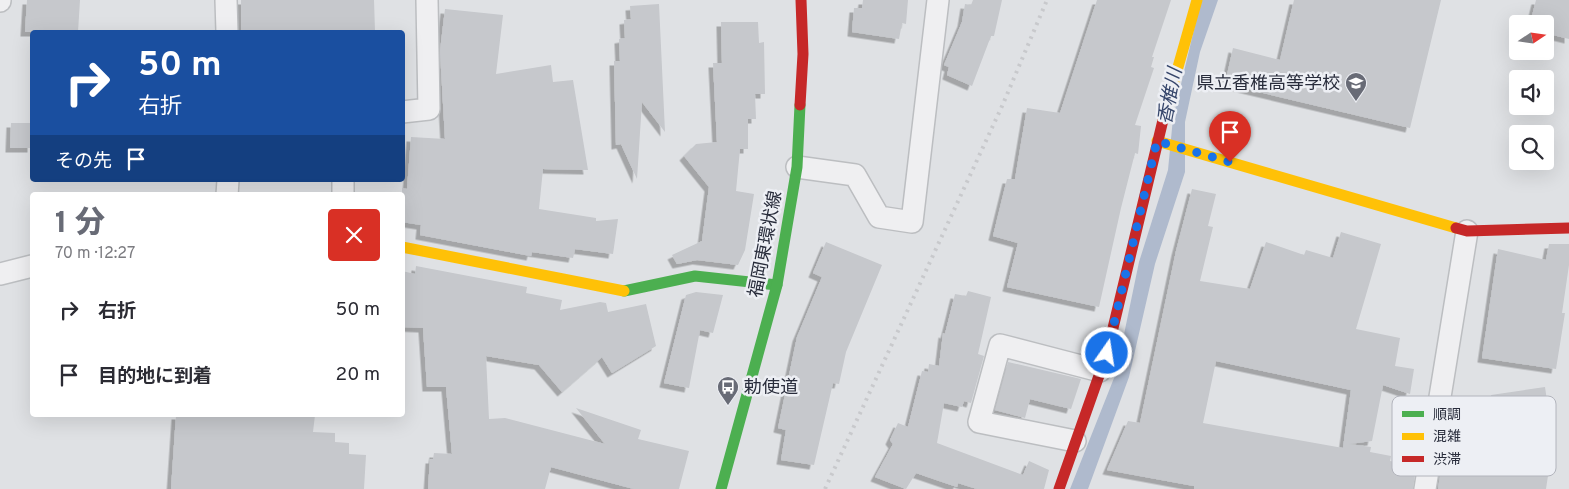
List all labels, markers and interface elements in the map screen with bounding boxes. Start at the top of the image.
north arrow [1509,15,1554,60]
map controls [1509,15,1554,170]
text: 50 m [138,44,222,88]
icon: right [55,50,120,115]
water label: 香椎川 [1154,64,1189,127]
button: sound [1509,70,1554,115]
school or university icon: 県立香椎高等学校 [1344,71,1368,102]
place label: 県立香椎高等学校 [1196,73,1340,96]
text: 右折 [138,94,182,121]
pin [1209,111,1251,162]
icon: arrive [1216,118,1244,146]
button: search [1509,125,1554,170]
icon: arrive [122,145,150,173]
text: その先 [55,150,112,174]
street label: 福岡東環状線 [745,189,788,299]
text: 1 分 [55,206,105,243]
button: close [328,209,380,261]
text: 70 m · 12:27 [55,244,135,264]
icon: right [55,296,83,324]
text: 50 m [335,298,380,322]
text: 右折 [98,300,136,324]
position arrow [1080,326,1132,378]
icon: arrive [55,361,83,389]
text: 20 m [336,363,380,387]
text: 目的地に到着 [98,365,212,389]
bus stop icon: 勅使道 [716,375,740,406]
place label: 勅使道 [743,377,798,400]
legend [1392,396,1556,476]
text: 順調 [1433,407,1461,424]
text: 混雑 [1433,428,1461,446]
text: 渋滞 [1433,452,1461,469]

